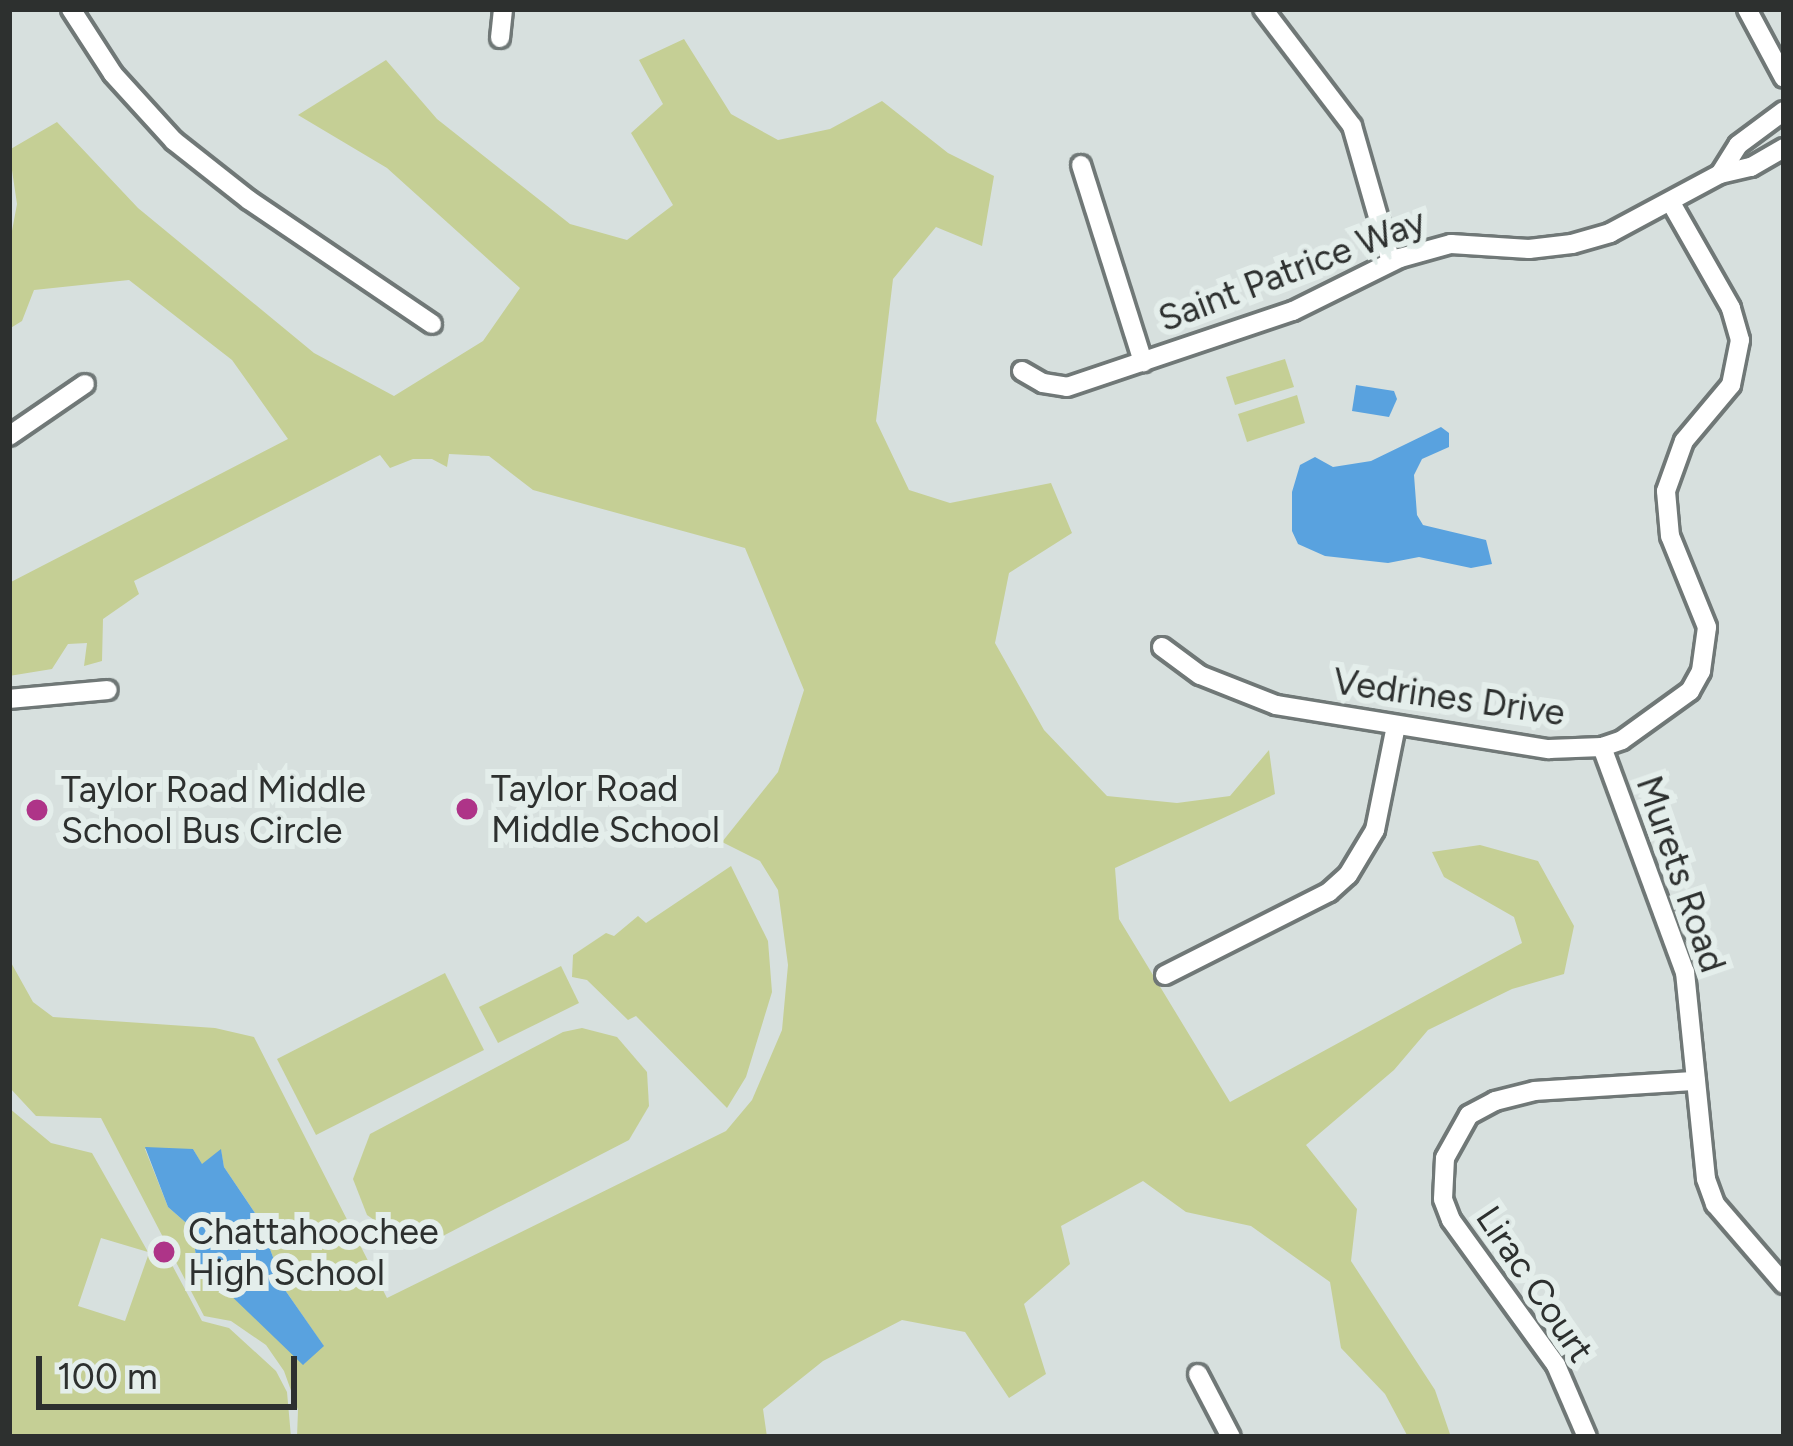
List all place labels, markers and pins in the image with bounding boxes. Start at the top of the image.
place label: Taylor Road Middle School [491,766,720,851]
place label: Taylor Road Middle School Bus Circle [61,767,366,852]
marker: Taylor Road Middle School [454,796,480,822]
marker: Taylor Road Middle School Bus Circle [24,797,50,823]
place label: Chattahoochee High School [188,1209,439,1294]
marker: Chattahoochee High School [151,1239,177,1265]

